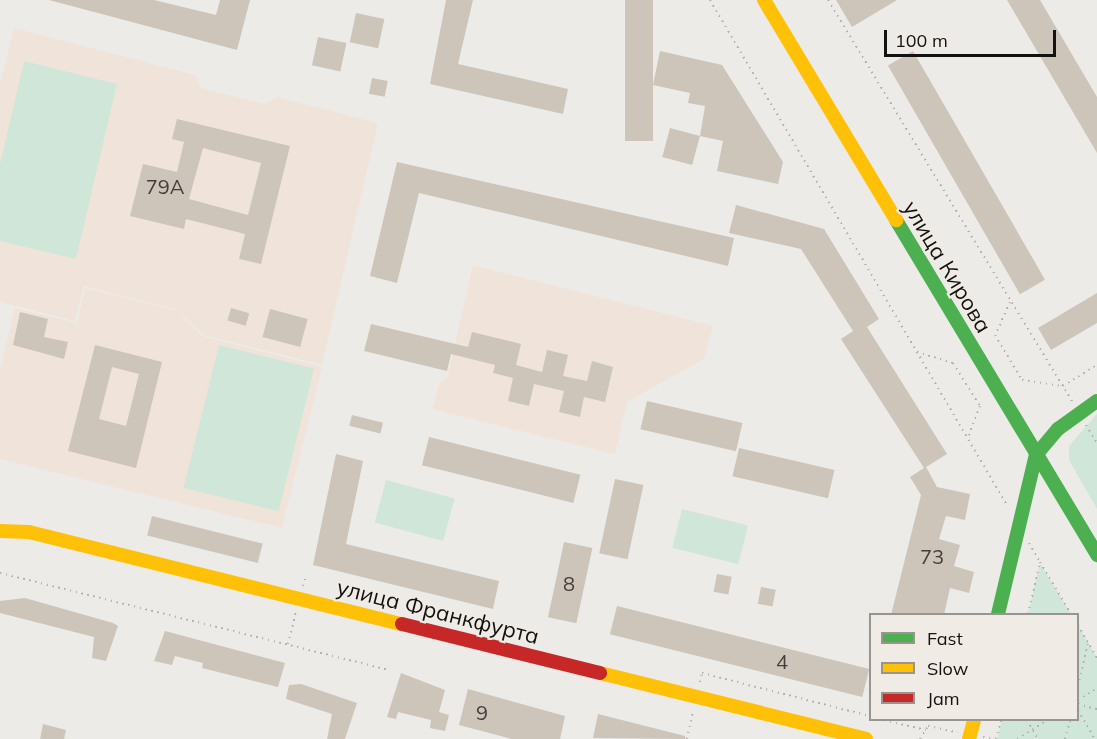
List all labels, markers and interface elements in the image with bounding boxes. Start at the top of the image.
scale bar [887,18,1060,56]
text: 100 m [895,29,948,52]
house number: 79А [146,174,184,198]
street label: улица Кирова [897,196,997,338]
house number: 73 [920,544,944,568]
house number: 8 [563,571,575,595]
street label: улица Франкфурта [334,574,542,650]
legend [869,613,1079,721]
text: Fast [927,627,963,650]
house number: 4 [776,649,788,673]
text: Slow [927,657,968,680]
text: Jam [927,687,960,710]
house number: 9 [476,700,488,724]

